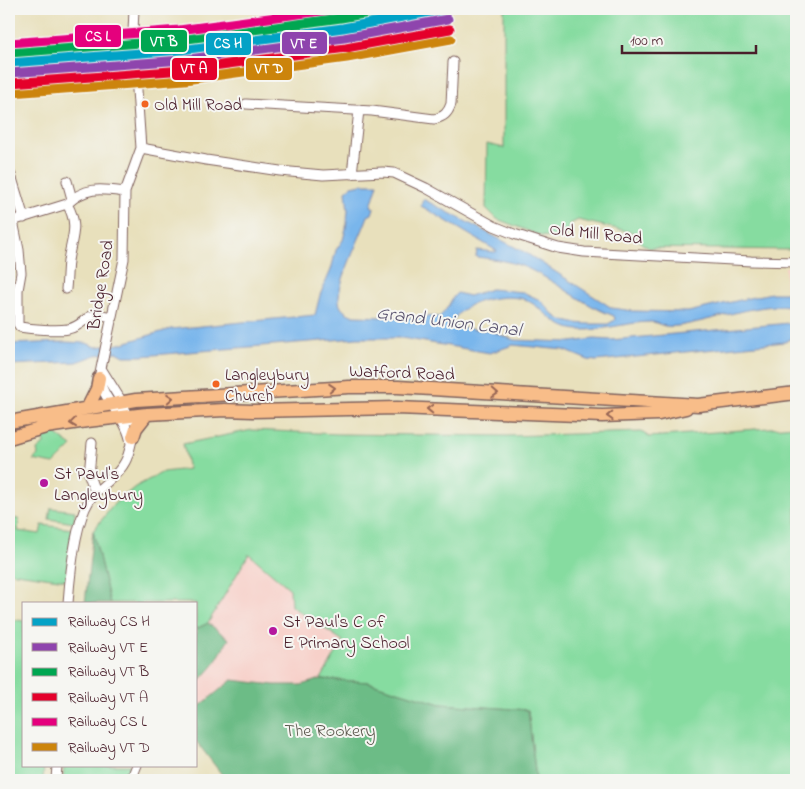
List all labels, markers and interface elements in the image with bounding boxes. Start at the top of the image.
scale bar [622,22,756,54]
line badge: CS L [74,24,122,48]
text: CS L [85,27,111,48]
line badge: VT B [140,29,188,53]
text: 100 m [630,30,663,52]
line badge: VT E [281,31,328,55]
text: VT B [149,32,178,53]
line badge: CS H [205,32,252,56]
text: CS H [214,34,242,55]
text: VT E [290,34,318,55]
line badge: VT A [171,57,218,81]
line badge: VT D [245,57,293,81]
text: VT A [180,59,208,80]
text: VT D [254,59,283,80]
place label: Old Mill Road [154,93,243,118]
marker: Old Mill Road [140,99,150,109]
street label: Old Mill Road [548,217,644,253]
street label: Bridge Road [82,238,123,333]
water label: Grand Union Canal [375,300,525,345]
street label: Watford Road [349,359,455,389]
place label: Langleybury Church [225,363,309,409]
marker: Langleybury Church [211,379,221,389]
one-way arrow [329,382,337,393]
one-way arrow [491,387,499,398]
one-way arrow [166,392,174,403]
one-way arrow [426,404,434,415]
one-way arrow [606,411,614,421]
one-way arrow [68,417,76,428]
place label: St Paul's Langleybury [54,462,143,510]
marker: St Paul's Langleybury [38,477,50,489]
legend [22,602,198,766]
place label: St Paul's C of E Primary School [283,610,410,657]
text: Railway CS H [68,611,150,634]
marker: St Paul's C of E Primary School [267,625,279,637]
text: Railway VT E [68,637,148,660]
text: Railway VT B [68,661,149,684]
text: Railway VT A [68,687,148,710]
text: Railway CS L [68,711,147,734]
park label: The Rookery [284,719,376,745]
text: Railway VT D [68,737,150,760]

